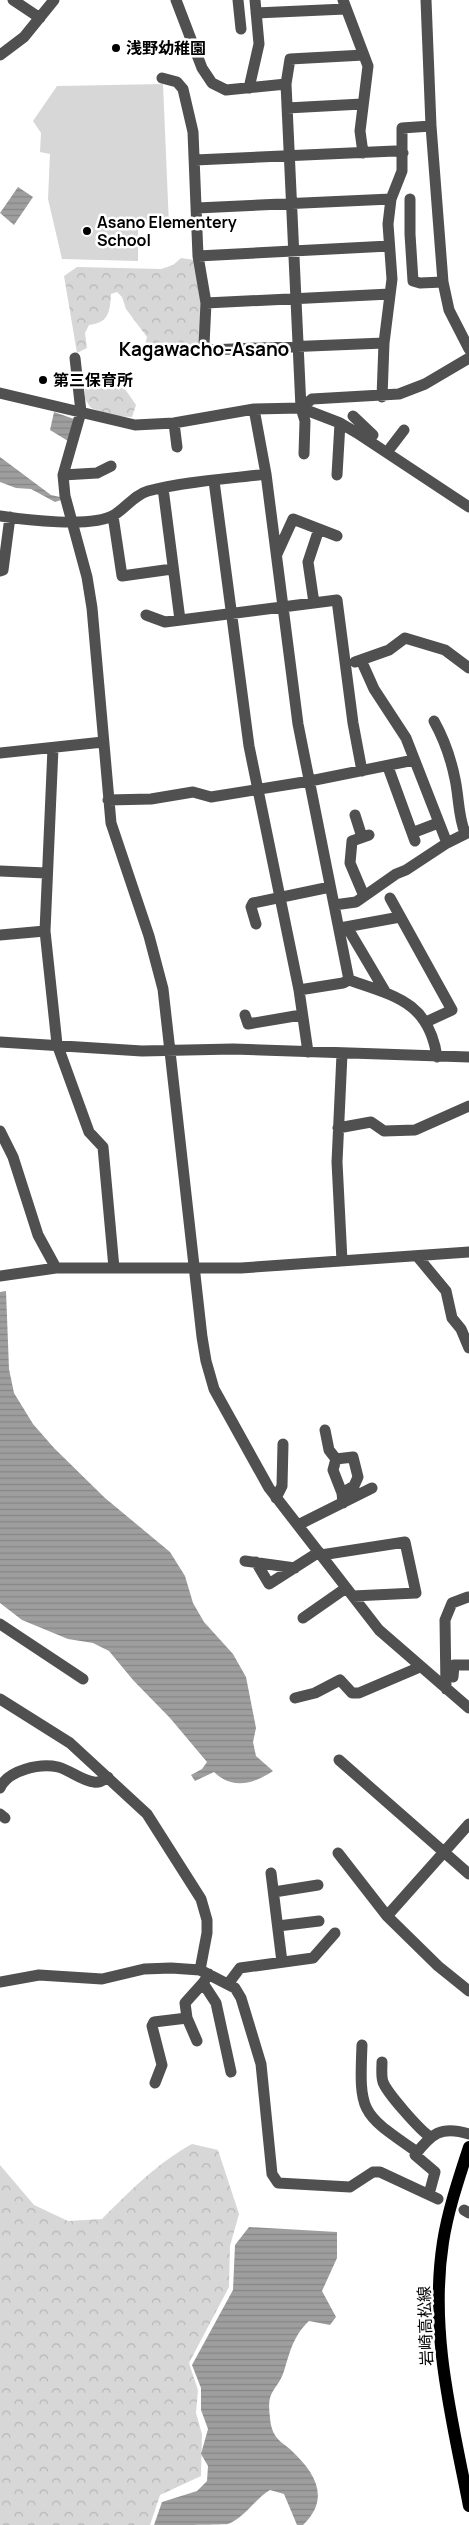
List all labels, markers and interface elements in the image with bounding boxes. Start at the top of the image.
place label: 浅野幼稚園 [126,37,206,59]
marker: 浅野幼稚園 [110,42,122,54]
place label: Asano Elementery School [97,211,237,251]
marker: Asano Elementery School [81,225,93,237]
district label: Kagawacho-Asano [119,336,289,362]
place label: 第三保育所 [53,369,133,391]
marker: 第三保育所 [37,374,49,386]
street label: 岩崎高松線 [413,2286,437,2366]

